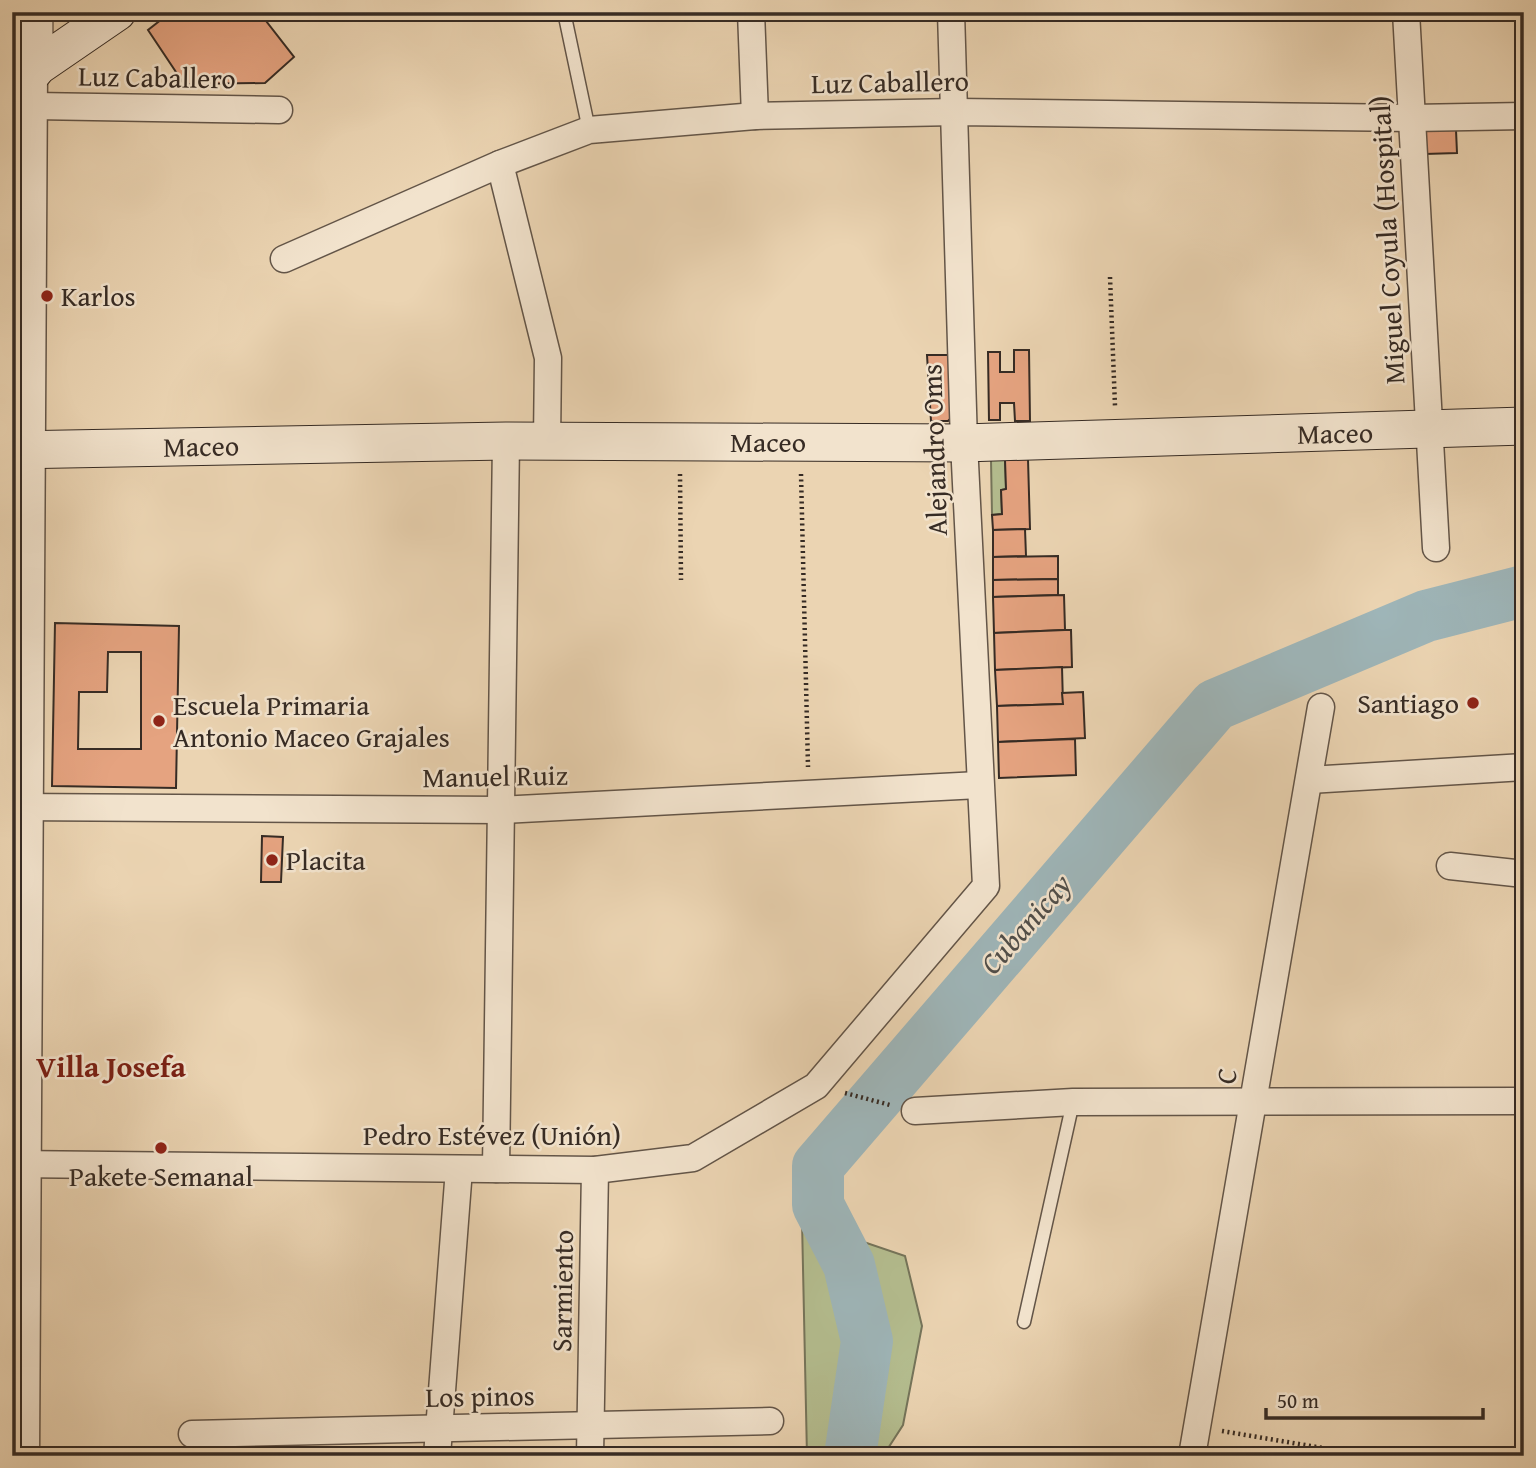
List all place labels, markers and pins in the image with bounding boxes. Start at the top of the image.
place label: Karlos [61,275,136,316]
marker: Karlos [39,288,55,304]
place label: Santiago [1357,682,1459,723]
place label: Escuela Primaria Antonio Maceo Grajales [173,684,450,757]
marker: Santiago [1465,695,1481,711]
marker: Escuela Primaria Antonio Maceo Grajales [151,713,167,729]
place label: Placita [286,839,366,880]
marker: Placita [264,852,280,868]
marker: Pakete Semanal [153,1140,169,1156]
place label: Pakete Semanal [69,1155,253,1196]

